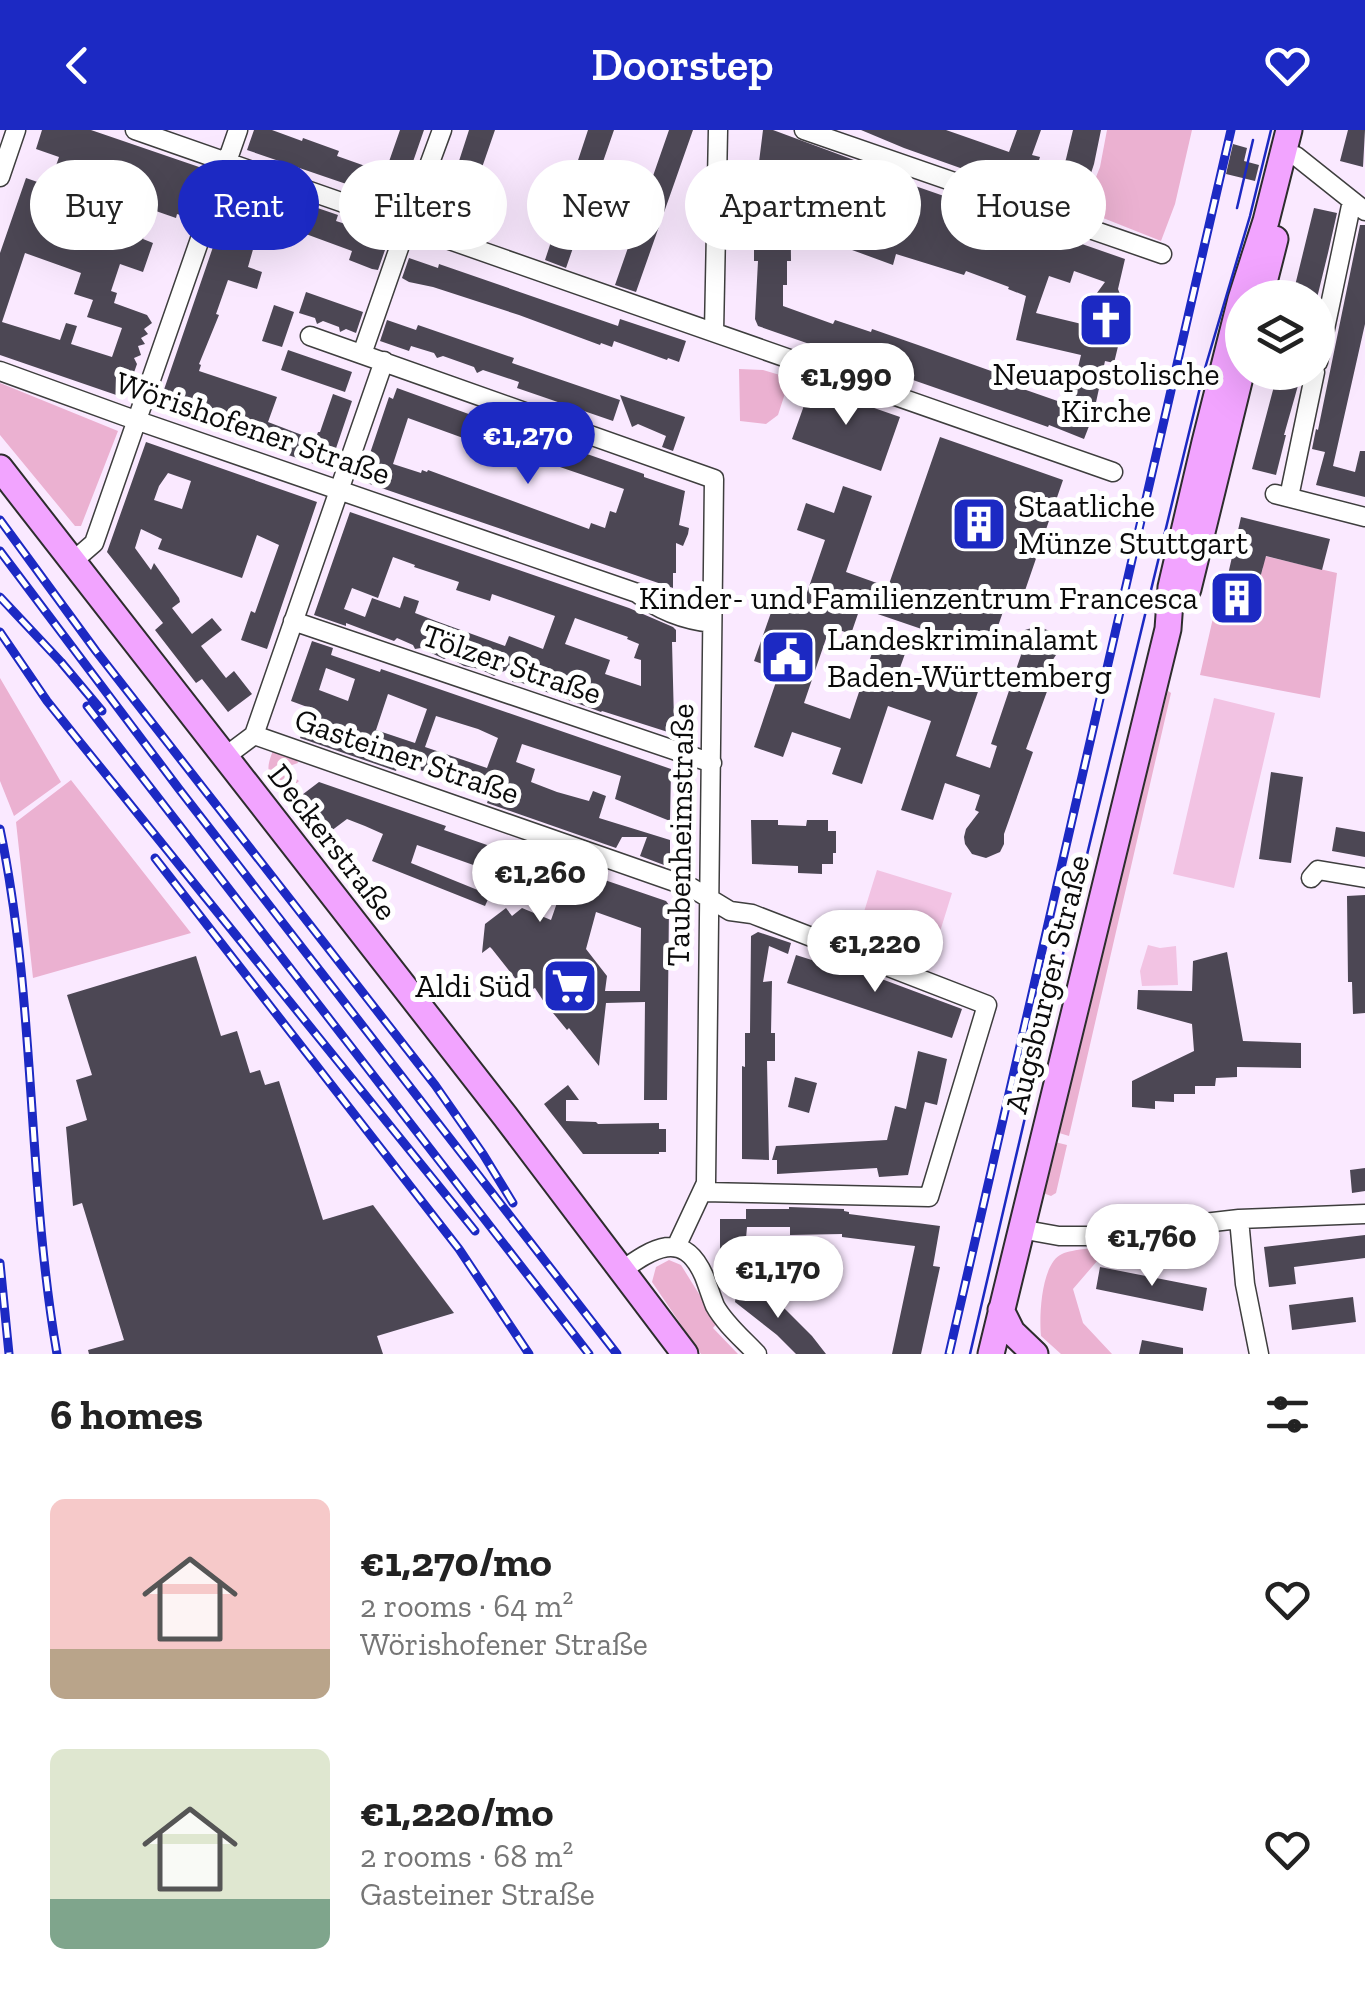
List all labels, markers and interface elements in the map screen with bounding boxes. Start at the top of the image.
icon: back [50,38,105,93]
text: Doorstep [591,38,774,92]
icon: heart [1260,38,1315,93]
chip: Buy [30,160,158,250]
chip: Rent [178,160,319,250]
chip: Filters [339,160,507,250]
chip: New [527,160,665,250]
chip: Apartment [685,160,921,250]
chip: House [941,160,1106,250]
map controls [1225,280,1335,390]
button: layers [1225,280,1335,390]
church icon: Neuapostolische Kirche [1076,290,1136,350]
pin: €1,990 [765,343,927,428]
place label: Neuapostolische Kirche [993,355,1219,430]
text: €1,990 [800,356,892,394]
street label: Wörishofener Straße [111,363,395,493]
pin: €1,270 [447,402,609,487]
text: €1,270 [483,415,573,453]
place label: Staatliche Münze Stuttgart [1018,487,1248,562]
building icon: Staatliche Münze Stuttgart [949,494,1009,554]
building icon: Kinder- und Familienzentrum Francesca [1207,568,1267,628]
place label: Kinder- und Familienzentrum Francesca [639,579,1198,617]
street label: Tölzer Straße [418,616,606,712]
place label: Landeskriminalamt Baden-Württemberg [827,620,1112,695]
public building icon: Landeskriminalamt Baden-Württemberg [758,627,818,687]
street label: Gasteiner Straße [290,700,524,812]
street label: Taubenheimstraße [659,703,701,967]
street label: Deckerstraße [260,756,406,928]
pin: €1,260 [459,840,621,925]
street label: Augsburger Straße [997,851,1097,1117]
text: €1,260 [494,853,586,891]
pin: €1,220 [794,910,956,995]
text: €1,220 [829,923,921,961]
supermarket icon: Aldi Süd [540,956,600,1016]
place label: Aldi Süd [415,967,531,1005]
pin: €1,760 [1071,1204,1233,1289]
text: €1,760 [1107,1217,1197,1255]
pin: €1,170 [697,1236,859,1321]
text: €1,170 [735,1249,821,1287]
icon: filters [1260,1387,1315,1442]
text: 6 homes [50,1389,203,1440]
text: €1,270/mo [360,1536,552,1587]
icon: home [130,1539,250,1659]
icon: heart [1260,1572,1315,1627]
text: 2 rooms · 64 m² [360,1587,573,1625]
text: Wörishofener Straße [360,1625,648,1663]
text: €1,220/mo [360,1786,553,1837]
icon: home [130,1789,250,1909]
icon: heart [1260,1822,1315,1877]
text: 2 rooms · 68 m² [360,1837,573,1875]
text: Gasteiner Straße [360,1875,595,1913]

